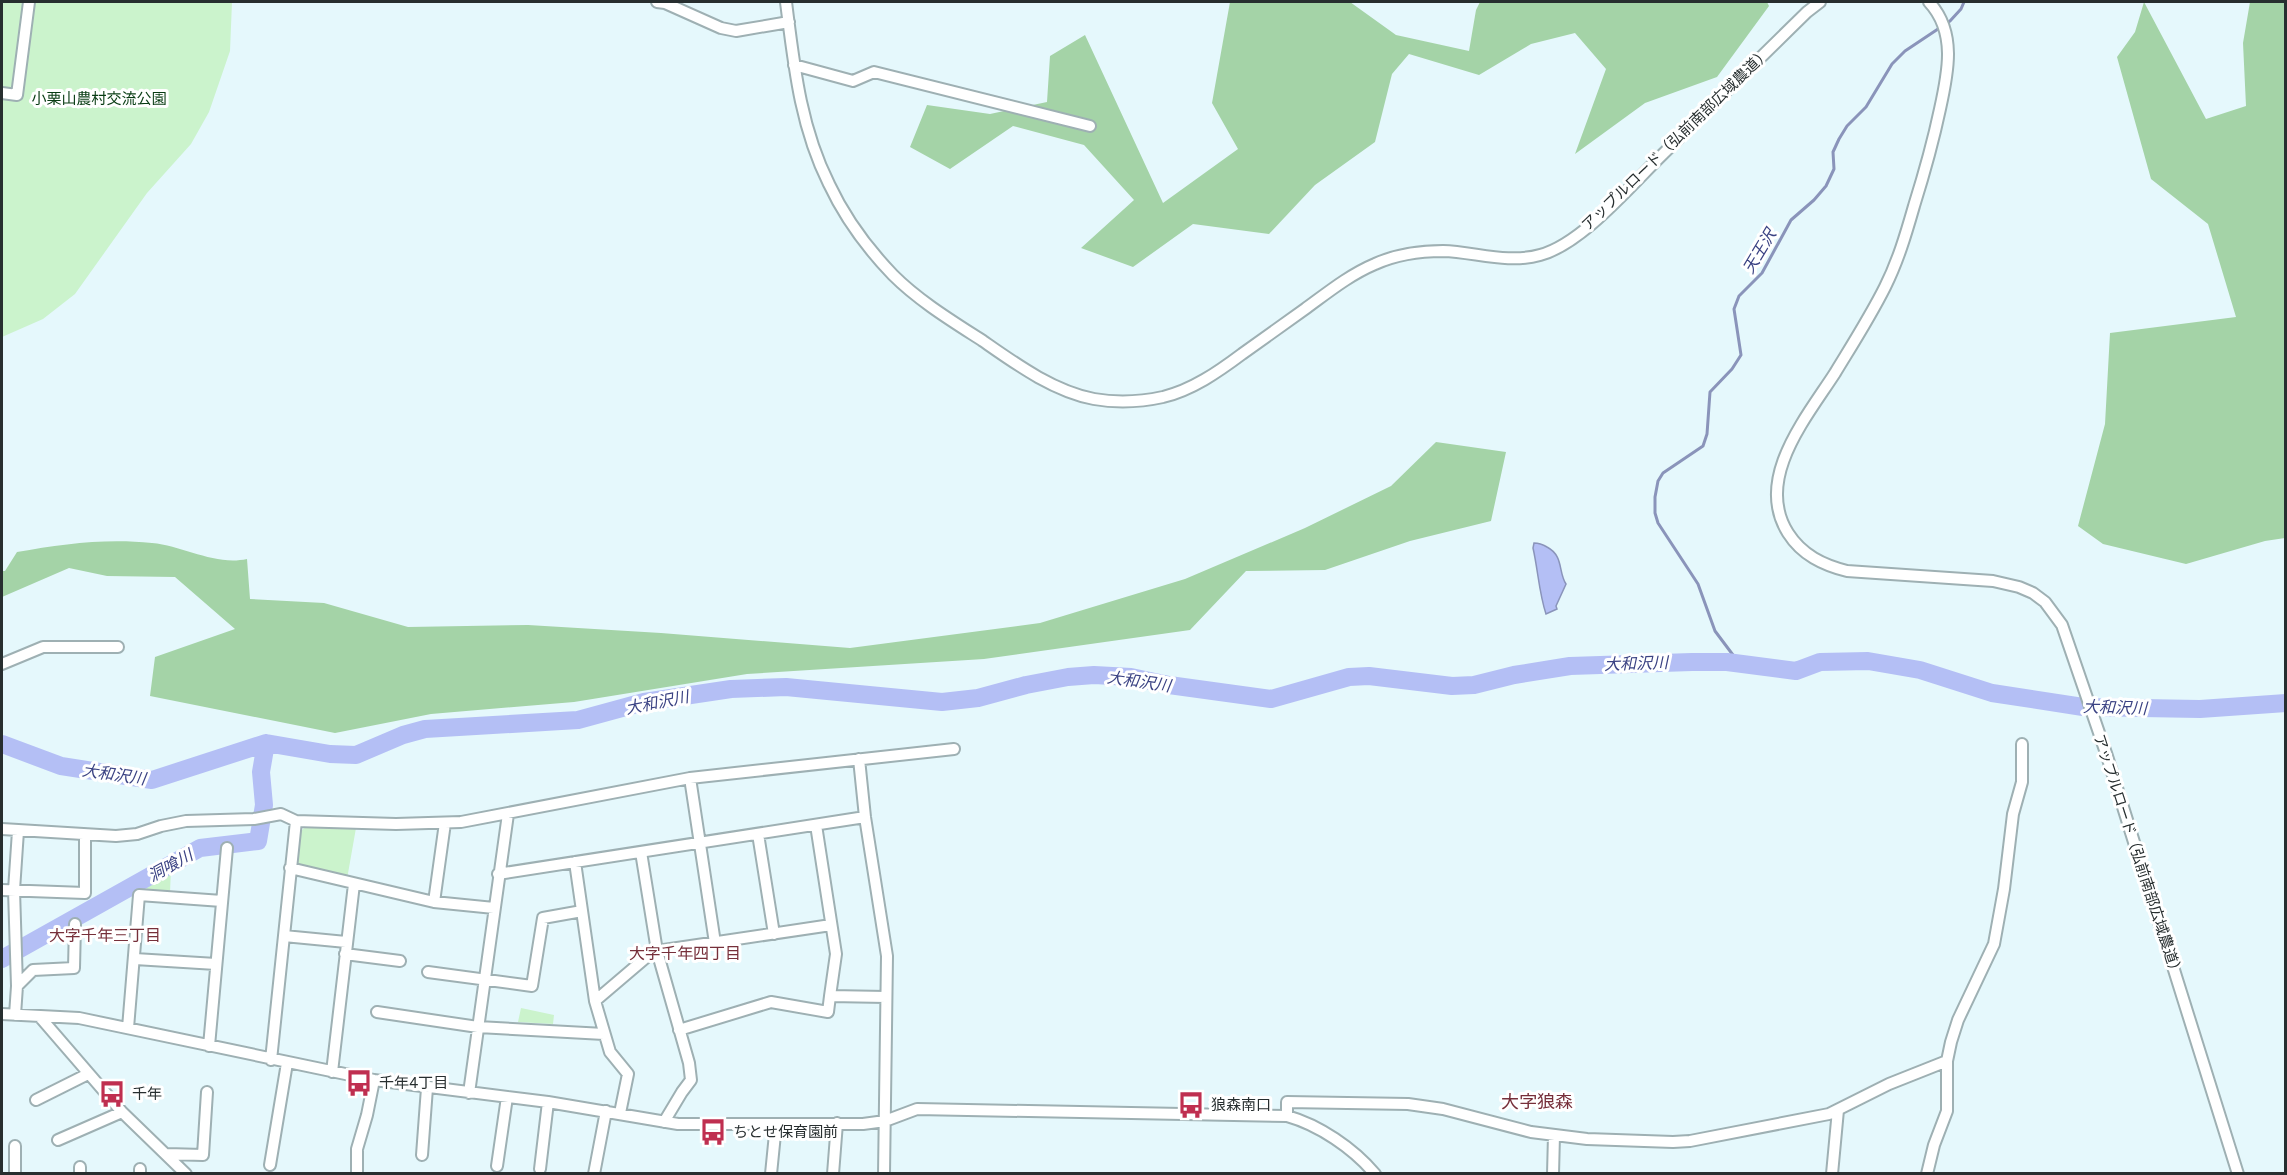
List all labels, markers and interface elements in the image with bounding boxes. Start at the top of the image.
street label: アップルロード（弘前南部広域農道） [1578,44,1774,234]
park label: 小栗山農村交流公園 [31,90,167,108]
water label: 天王沢 [1739,224,1781,277]
water label: 大和沢川 [1604,653,1670,674]
water label: 大和沢川 [1106,668,1174,696]
water label: 大和沢川 [624,687,692,718]
water label: 大和沢川 [2083,697,2149,718]
street label: アップルロード（弘前南部広域農道） [2090,732,2186,980]
water label: 大和沢川 [81,761,149,789]
water label: 洞喰川 [145,845,198,885]
district label: 大字千年三丁目 [49,926,161,945]
district label: 大字千年四丁目 [629,944,741,963]
bus stop icon: 千年4丁目 [344,1068,374,1098]
place label: 千年4丁目 [379,1074,448,1092]
bus stop icon: 千年 [97,1079,127,1109]
place label: 千年 [132,1085,162,1103]
bus stop icon: 狼森南口 [1176,1090,1206,1120]
district label: 大字狼森 [1501,1091,1573,1113]
place label: 狼森南口 [1211,1096,1271,1114]
bus stop icon: ちとせ保育園前 [698,1117,728,1147]
place label: ちとせ保育園前 [733,1123,838,1141]

